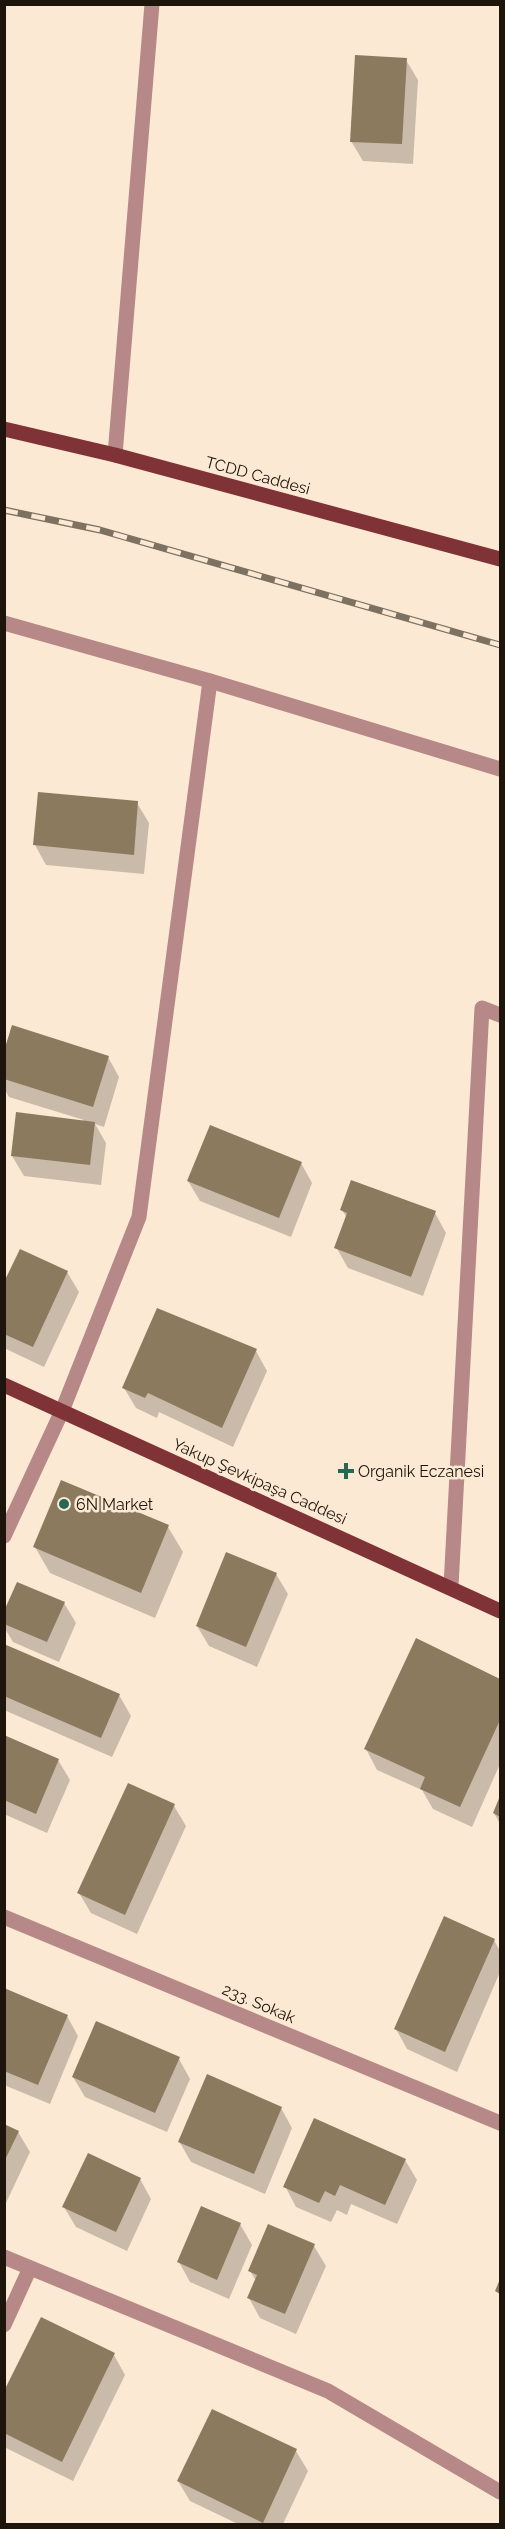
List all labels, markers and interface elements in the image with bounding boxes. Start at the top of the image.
street label: TCDD Caddesi [203,452,312,499]
street label: Yakup Şevkipaşa Caddesi [170,1434,350,1528]
place label: Organik Eczanesi [358,1462,484,1481]
marker: Organik Eczanesi [339,1464,353,1478]
place label: 6N Market [76,1495,154,1514]
marker: 6N Market [57,1497,71,1511]
street label: 233. Sokak [219,1980,299,2028]

